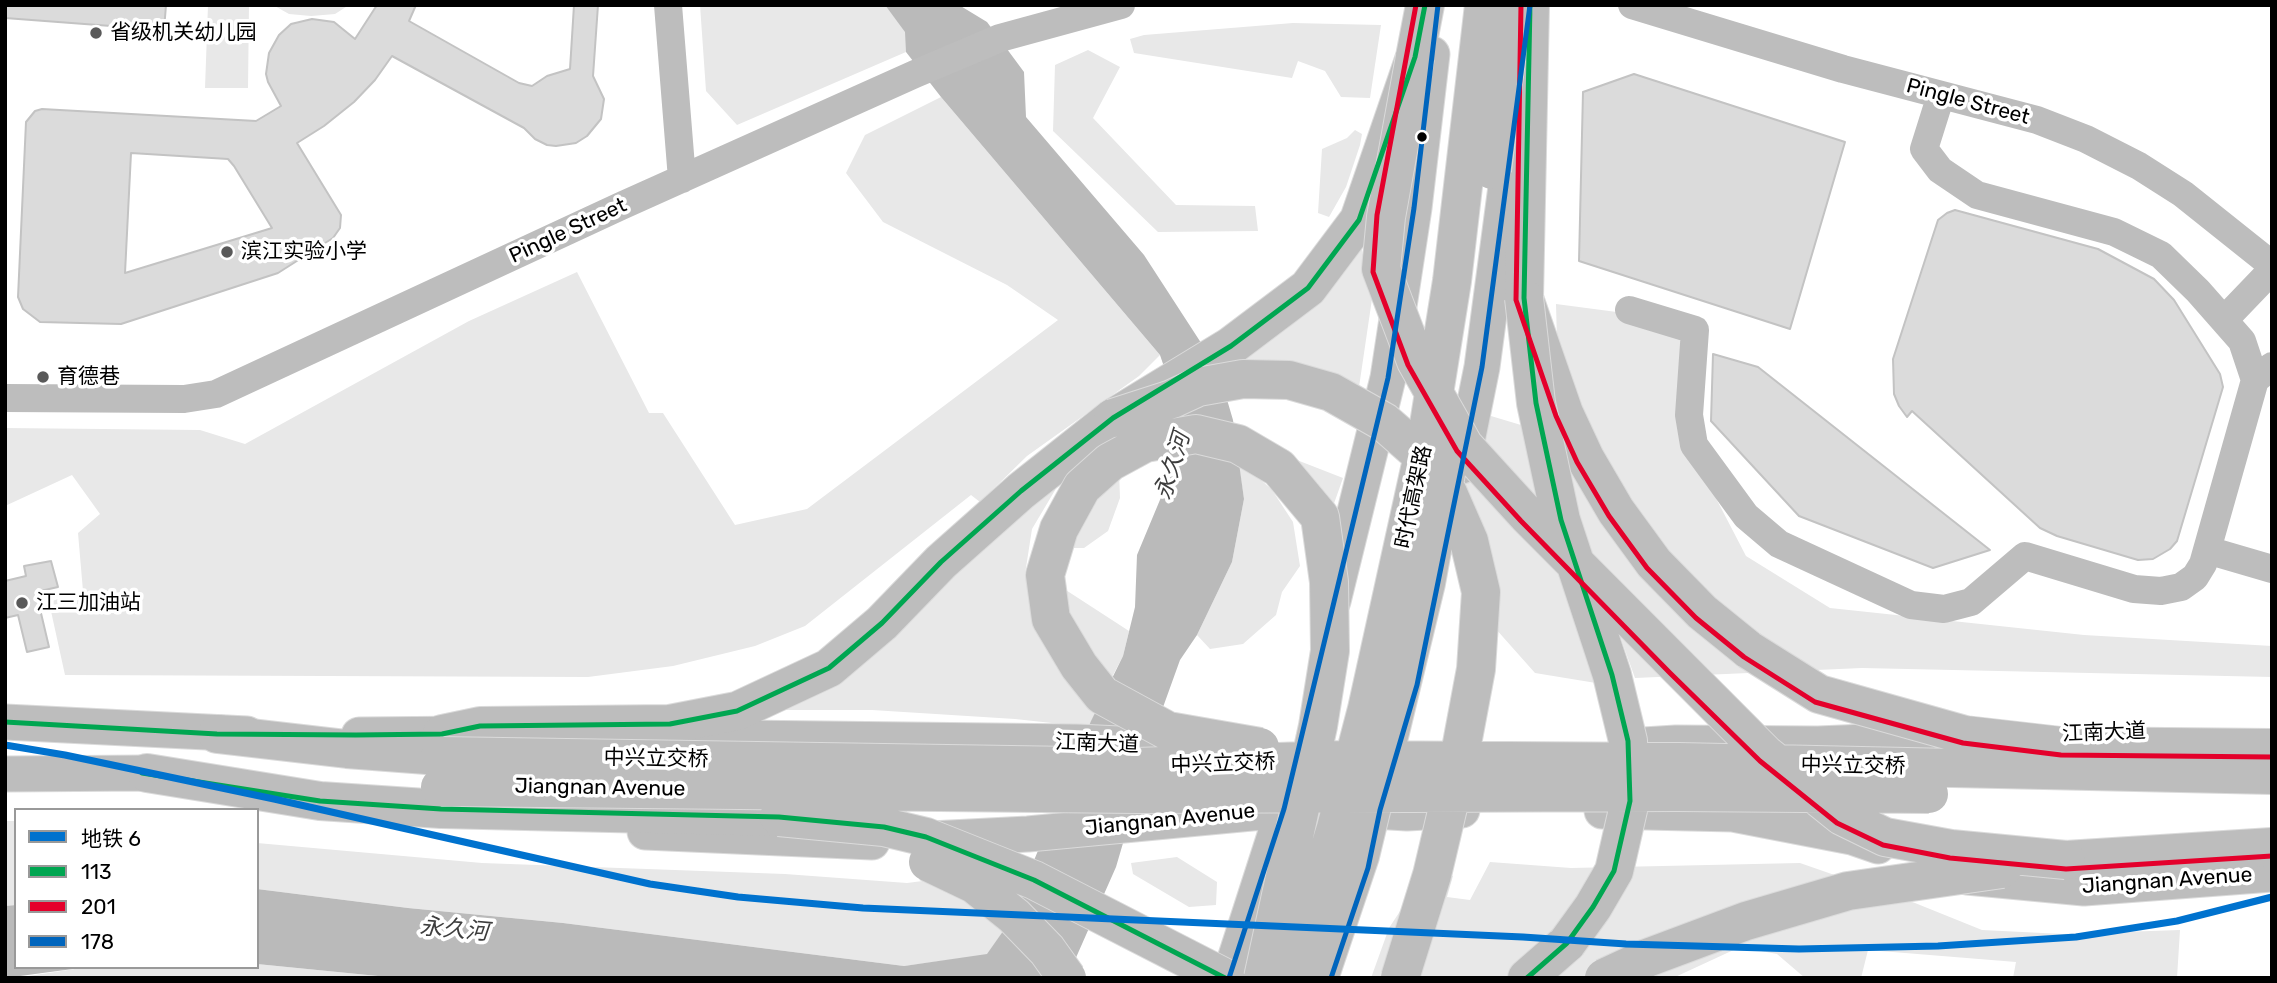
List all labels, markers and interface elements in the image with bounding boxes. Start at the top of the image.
place label: 省级机关幼儿园 [110,20,257,46]
marker: 省级机关幼儿园 [88,25,104,41]
street label: Pingle Street [1904,73,2032,131]
unlabelled marker [1415,130,1429,144]
street label: Pingle Street [505,193,631,269]
place label: 滨江实验小学 [241,239,367,265]
marker: 滨江实验小学 [219,244,235,260]
place label: 育德巷 [57,364,120,390]
marker: 育德巷 [35,369,51,385]
water label: 永久河 [1150,429,1196,503]
street label: 时代高架路 [1391,443,1437,551]
place label: 江三加油站 [36,590,141,616]
marker: 江三加油站 [14,595,30,611]
street label: 江南大道 [2062,719,2146,747]
street label: 江南大道 [1055,730,1139,758]
street label: 中兴立交桥 [603,745,709,773]
street label: 中兴立交桥 [1170,750,1276,778]
street label: 中兴立交桥 [1800,752,1906,780]
street label: Jiangnan Avenue [514,774,686,802]
street label: Jiangnan Avenue [1084,799,1256,841]
legend [14,808,259,969]
text: 地铁 6 [81,826,141,851]
text: 113 [81,859,112,884]
street label: Jiangnan Avenue [2081,862,2253,900]
text: 201 [81,894,116,919]
water label: 永久河 [418,913,490,947]
text: 178 [81,929,114,954]

